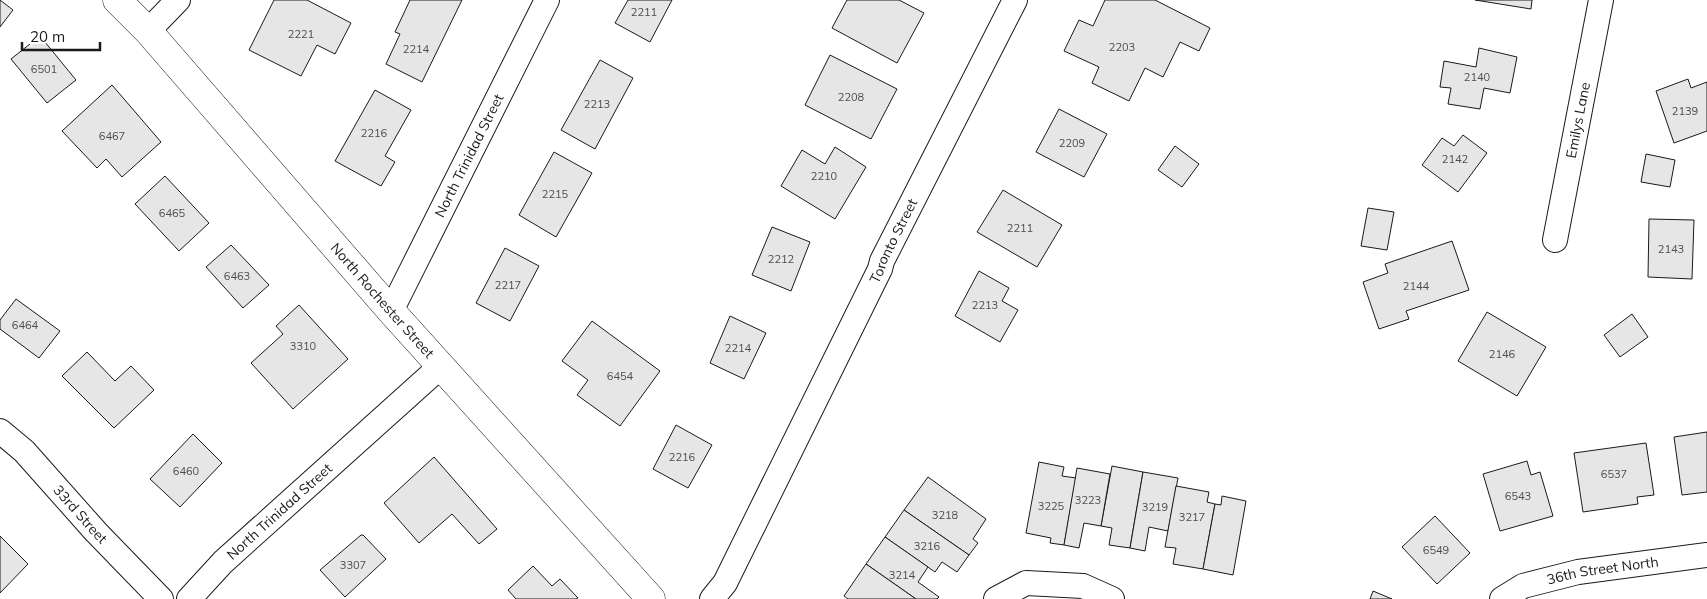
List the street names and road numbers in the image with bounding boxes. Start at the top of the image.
street label: Emilys Lane [1562,81,1594,160]
street label: North Trinidad Street [431,91,508,220]
street label: Toronto Street [865,195,921,286]
street label: North Rochester Street [327,239,438,362]
street label: North Trinidad Street [223,459,336,563]
street label: 33rd Street [49,481,111,547]
street label: 36th Street North [1545,552,1660,589]

